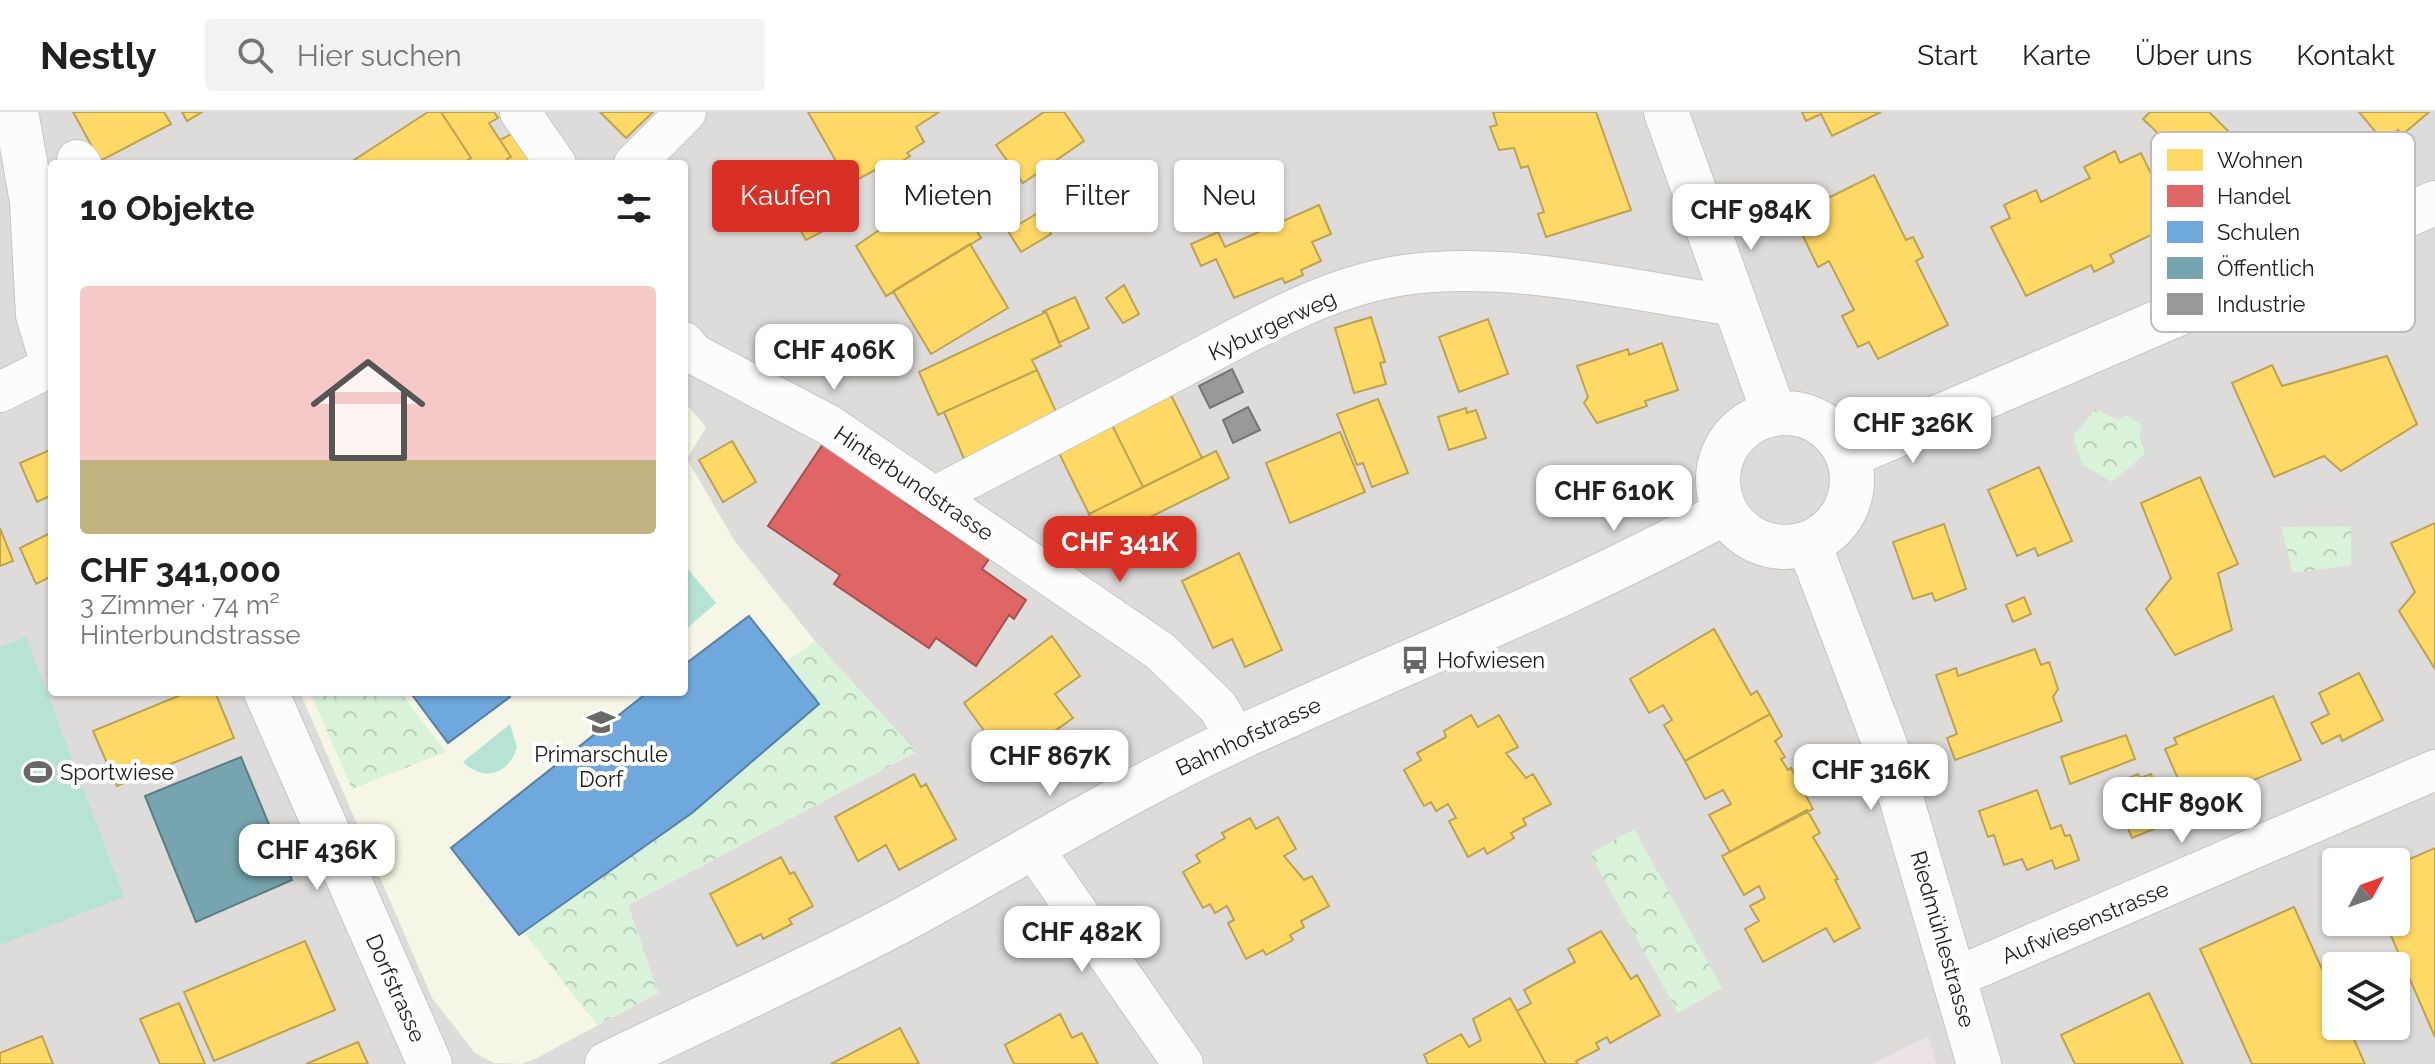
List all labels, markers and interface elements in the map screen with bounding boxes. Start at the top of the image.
search box [205,19,765,91]
text: Nestly [40,33,157,78]
icon: search [233,33,277,77]
text: Hier suchen [297,38,462,73]
text: Start [1917,39,1978,72]
text: Karte [2022,39,2091,72]
text: Über uns [2135,39,2252,72]
text: Kontakt [2296,39,2395,72]
legend [2151,132,2415,332]
text: Wohnen [2217,147,2303,173]
chip: Kaufen [712,160,859,232]
chip: Mieten [875,160,1020,232]
chip: Filter [1036,160,1158,232]
chip: Neu [1174,160,1284,232]
text: Handel [2217,183,2291,209]
pin: CHF 984K [1668,184,1834,252]
icon: filters [612,186,656,230]
text: 10 Objekte [80,188,255,228]
text: CHF 984K [1691,195,1811,225]
text: Schulen [2217,219,2300,245]
text: Öffentlich [2217,255,2315,281]
street label: Kyburgerweg [1204,284,1340,366]
text: Industrie [2217,291,2306,317]
pin: CHF 406K [751,324,917,392]
text: CHF 406K [773,335,895,365]
icon: home [296,338,440,482]
pin: CHF 326K [1830,397,1996,465]
text: CHF 326K [1853,408,1973,438]
street label: Hinterbundstrasse [829,420,999,546]
pin: CHF 610K [1531,465,1697,533]
text: CHF 610K [1554,476,1674,506]
pin: CHF 341K [1037,516,1203,584]
text: CHF 341K [1061,527,1179,557]
text: CHF 341,000 [80,550,281,590]
text: 3 Zimmer · 74 m² [80,590,280,620]
text: Hinterbundstrasse [80,620,300,650]
bus stop icon: Hofwiesen [1400,645,1430,675]
place label: Hofwiesen [1437,647,1545,673]
street label: Bahnhofstrasse [1171,691,1325,781]
school or university icon: Primarschule Dorf [586,707,616,737]
pin: CHF 867K [967,730,1133,798]
place label: Primarschule Dorf [534,741,668,792]
text: CHF 867K [989,741,1111,771]
pin: CHF 316K [1788,744,1954,812]
text: CHF 316K [1812,755,1930,785]
sports icon: Sportwiese [23,757,53,787]
place label: Sportwiese [60,759,174,785]
pin: CHF 890K [2099,777,2265,845]
text: CHF 890K [2121,788,2243,818]
pin: CHF 436K [234,824,400,892]
text: CHF 436K [257,835,377,865]
street label: Riedmühlestrasse [1905,848,1981,1030]
north arrow [2322,848,2410,936]
map controls [2322,848,2410,1040]
street label: Aufwiesenstrasse [1998,875,2172,969]
pin: CHF 482K [999,906,1165,974]
text: CHF 482K [1022,917,1142,947]
street label: Dorfstrasse [361,930,431,1046]
button: layers [2322,952,2410,1040]

